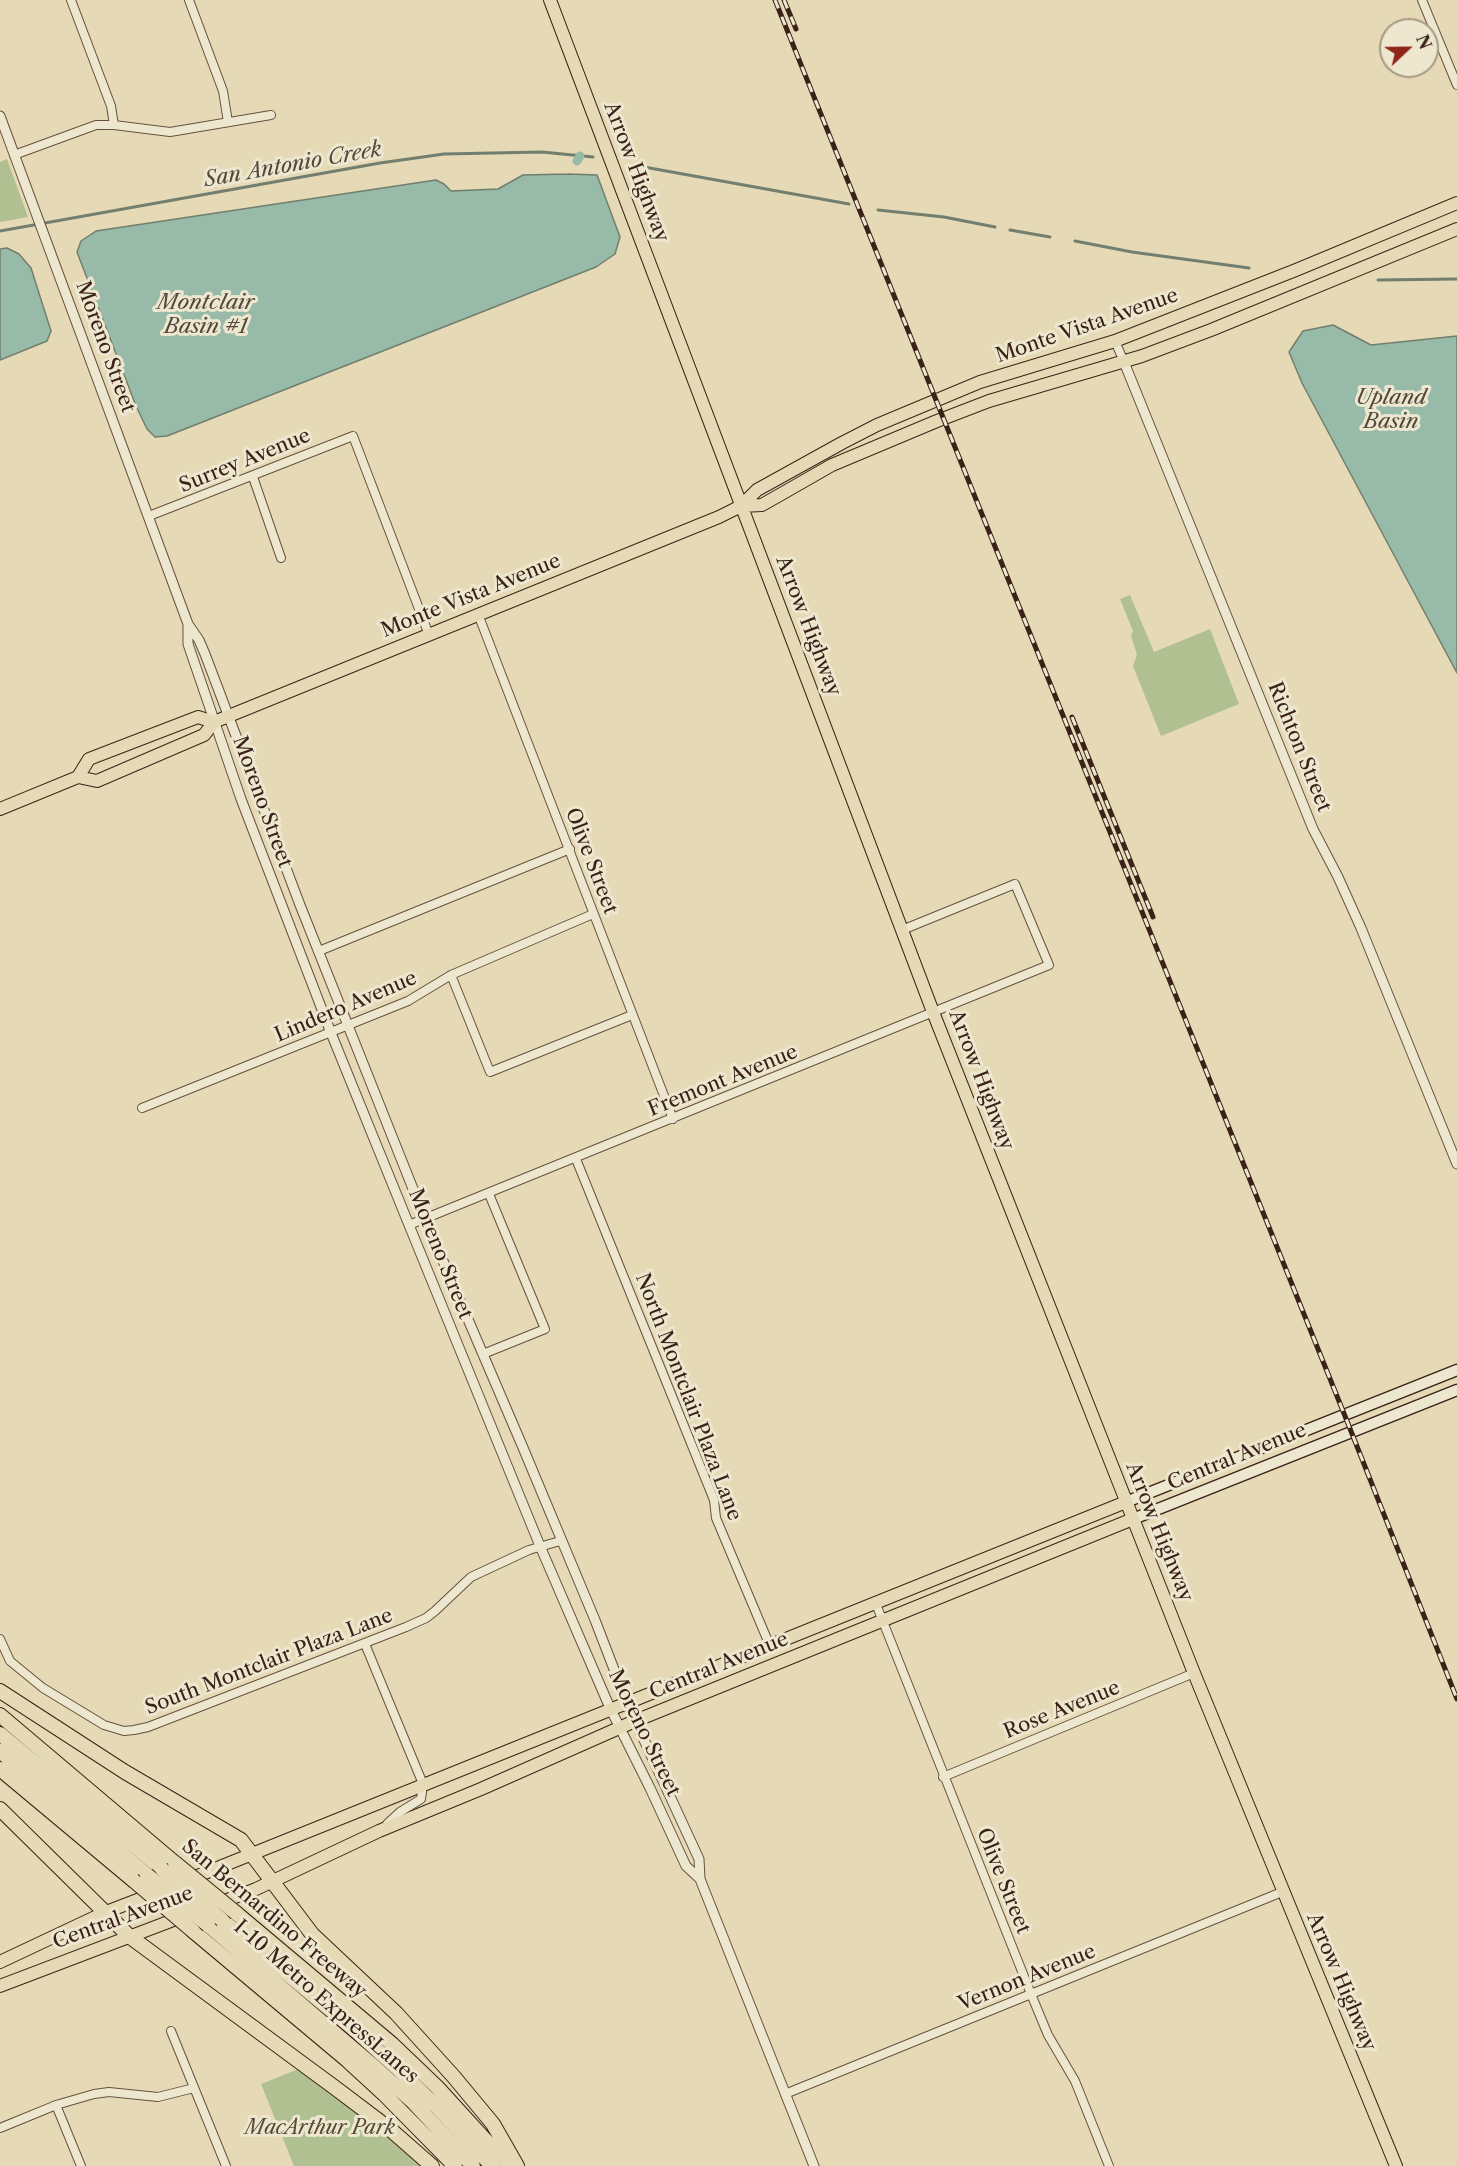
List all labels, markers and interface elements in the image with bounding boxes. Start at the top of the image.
north arrow [1379,18,1439,78]
text: N [1412,32,1436,52]
street label: Arrow Highway [598,99,674,245]
water label: San Antonio Creek [202,137,384,193]
street label: Moreno Street [70,278,140,416]
street label: Monte Vista Avenue [993,284,1181,368]
water label: Montclair Basin #1 [157,290,255,340]
water label: Upland Basin [1356,385,1426,435]
street label: Surrey Avenue [176,424,314,498]
street label: Monte Vista Avenue [378,549,564,643]
street label: Arrow Highway [770,553,846,699]
street label: Richton Street [1262,679,1336,815]
street label: Moreno Street [227,733,297,871]
street label: Olive Street [560,805,622,917]
street label: Lindero Avenue [271,966,421,1048]
street label: Arrow Highway [943,1007,1019,1153]
street label: Fremont Avenue [645,1040,801,1122]
street label: Moreno Street [403,1185,477,1323]
street label: North Montclair Plaza Lane [630,1270,746,1524]
street label: Central Avenue [1164,1418,1310,1496]
street label: Arrow Highway [1120,1459,1198,1605]
street label: South Montclair Plaza Lane [142,1604,396,1720]
street label: Central Avenue [646,1627,792,1705]
street label: Moreno Street [603,1666,685,1800]
street label: Rose Avenue [1000,1676,1124,1744]
street label: Olive Street [971,1825,1035,1937]
street label: San Bernardino Freeway [177,1835,371,2003]
street label: Central Avenue [50,1882,196,1954]
street label: Arrow Highway [1301,1909,1381,2055]
street label: I-10 Metro ExpressLanes [229,1915,423,2089]
street label: Vernon Avenue [955,1940,1099,2016]
park label: MacArthur Park [245,2116,395,2140]

